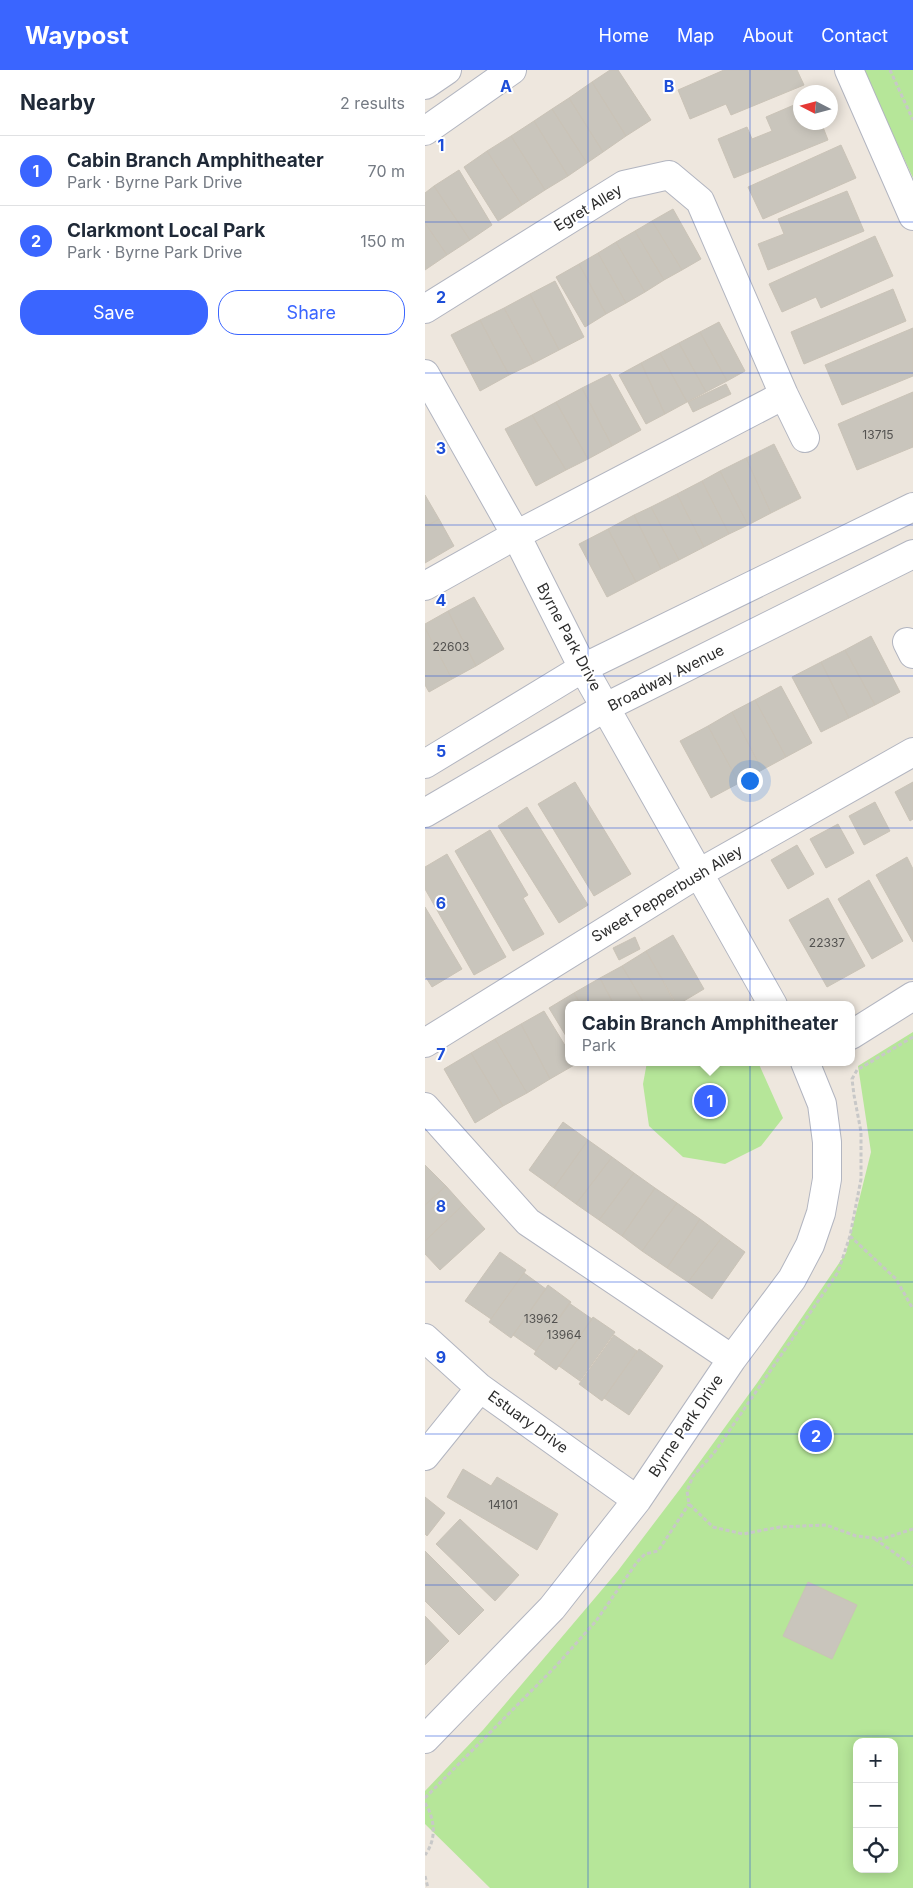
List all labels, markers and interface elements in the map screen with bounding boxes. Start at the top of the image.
text: Waypost [25,21,129,50]
text: Home [599,25,649,46]
text: Map [677,25,714,46]
text: About [742,25,793,46]
text: Contact [821,25,888,46]
text: A [500,76,512,96]
text: B [664,76,674,96]
north arrow [793,85,838,130]
text: Nearby [20,90,95,115]
text: 2 results [340,93,405,113]
text: 1 [438,135,444,155]
text: Cabin Branch Amphitheater [67,149,324,172]
text: 1 [33,161,39,181]
text: 70 m [368,161,405,181]
text: Park · Byrne Park Drive [67,172,242,192]
street label: Egret Alley [550,180,626,235]
text: Clarkmont Local Park [67,219,265,242]
text: 2 [31,231,41,251]
text: 150 m [360,231,405,251]
text: Park · Byrne Park Drive [67,242,242,262]
text: 2 [436,287,446,307]
button: Save [20,290,208,335]
button: Share [218,290,405,335]
house number: 13715 [862,427,894,442]
text: 3 [436,438,446,458]
street label: Byrne Park Drive [533,580,606,694]
text: 4 [436,590,447,610]
house number: 22603 [432,639,470,654]
street label: Broadway Avenue [605,640,727,715]
text: 5 [436,741,446,761]
your location [737,768,763,794]
street label: Sweet Pepperbush Alley [588,841,746,946]
text: 6 [436,893,446,913]
house number: 22337 [809,935,845,950]
popup [565,1001,855,1066]
text: Cabin Branch Amphitheater [582,1012,838,1035]
text: Park [582,1035,616,1055]
text: 7 [436,1044,446,1064]
pin: 1 [694,1082,726,1120]
text: 8 [436,1196,446,1216]
house number: 13962 [524,1311,558,1326]
house number: 13964 [547,1327,582,1342]
text: 9 [436,1347,446,1367]
street label: Byrne Park Drive [644,1371,727,1481]
street label: Estuary Drive [484,1386,572,1457]
pin: 2 [800,1417,832,1455]
house number: 14101 [488,1497,518,1512]
map controls [853,1738,898,1873]
button: + [853,1738,898,1783]
button: − [853,1783,898,1828]
button: locate [853,1828,898,1873]

